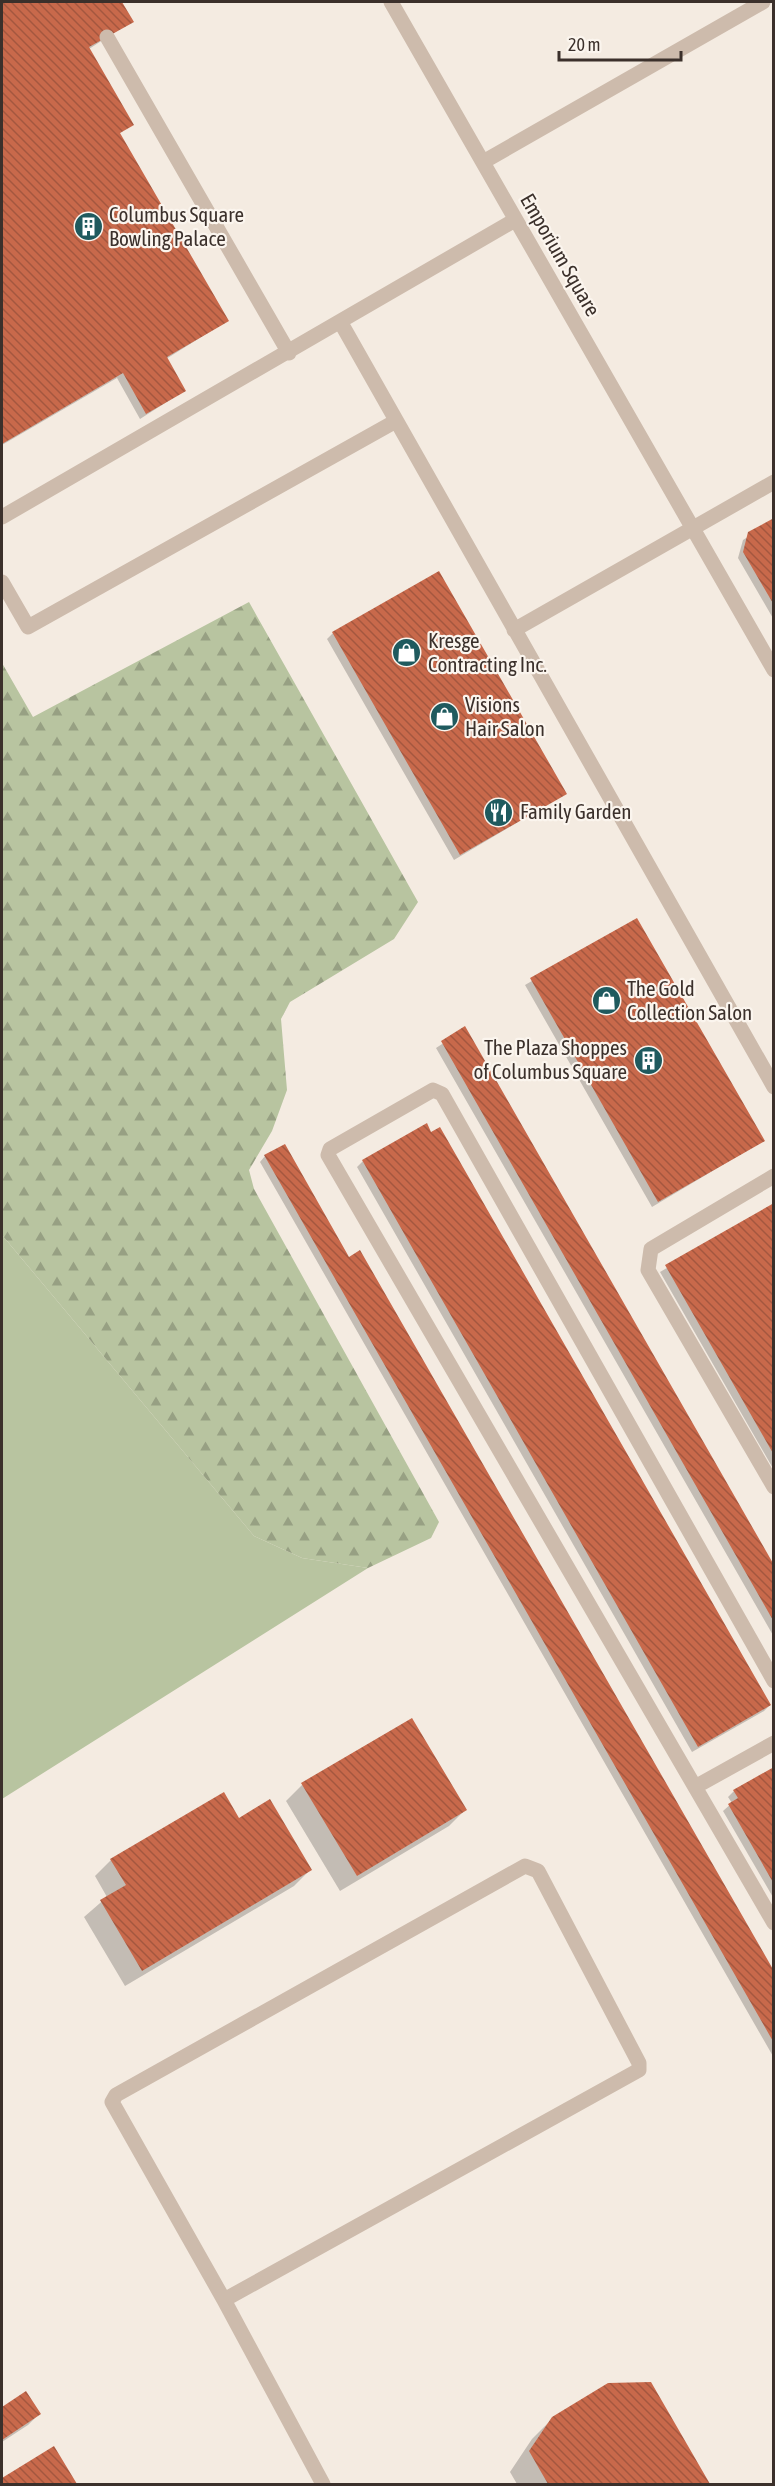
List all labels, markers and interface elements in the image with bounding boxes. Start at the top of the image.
scale bar [559,24,680,62]
text: 20 m [568,34,600,55]
street label: Emporium Square [516,189,606,320]
place label: Columbus Square Bowling Palace [109,202,244,250]
building icon: Columbus Square Bowling Palace [72,211,104,243]
place label: Kresge Contracting Inc. [428,628,547,676]
shop icon: Kresge Contracting Inc. [391,637,423,669]
place label: Visions Hair Salon [465,692,545,740]
shop icon: Visions Hair Salon [428,701,460,733]
restaurant icon: Family Garden [483,796,515,828]
place label: Family Garden [520,799,631,823]
place label: The Gold Collection Salon [627,976,752,1024]
shop icon: The Gold Collection Salon [590,985,622,1017]
place label: The Plaza Shoppes of Columbus Square [474,1035,627,1083]
building icon: The Plaza Shoppes of Columbus Square [632,1044,664,1076]

